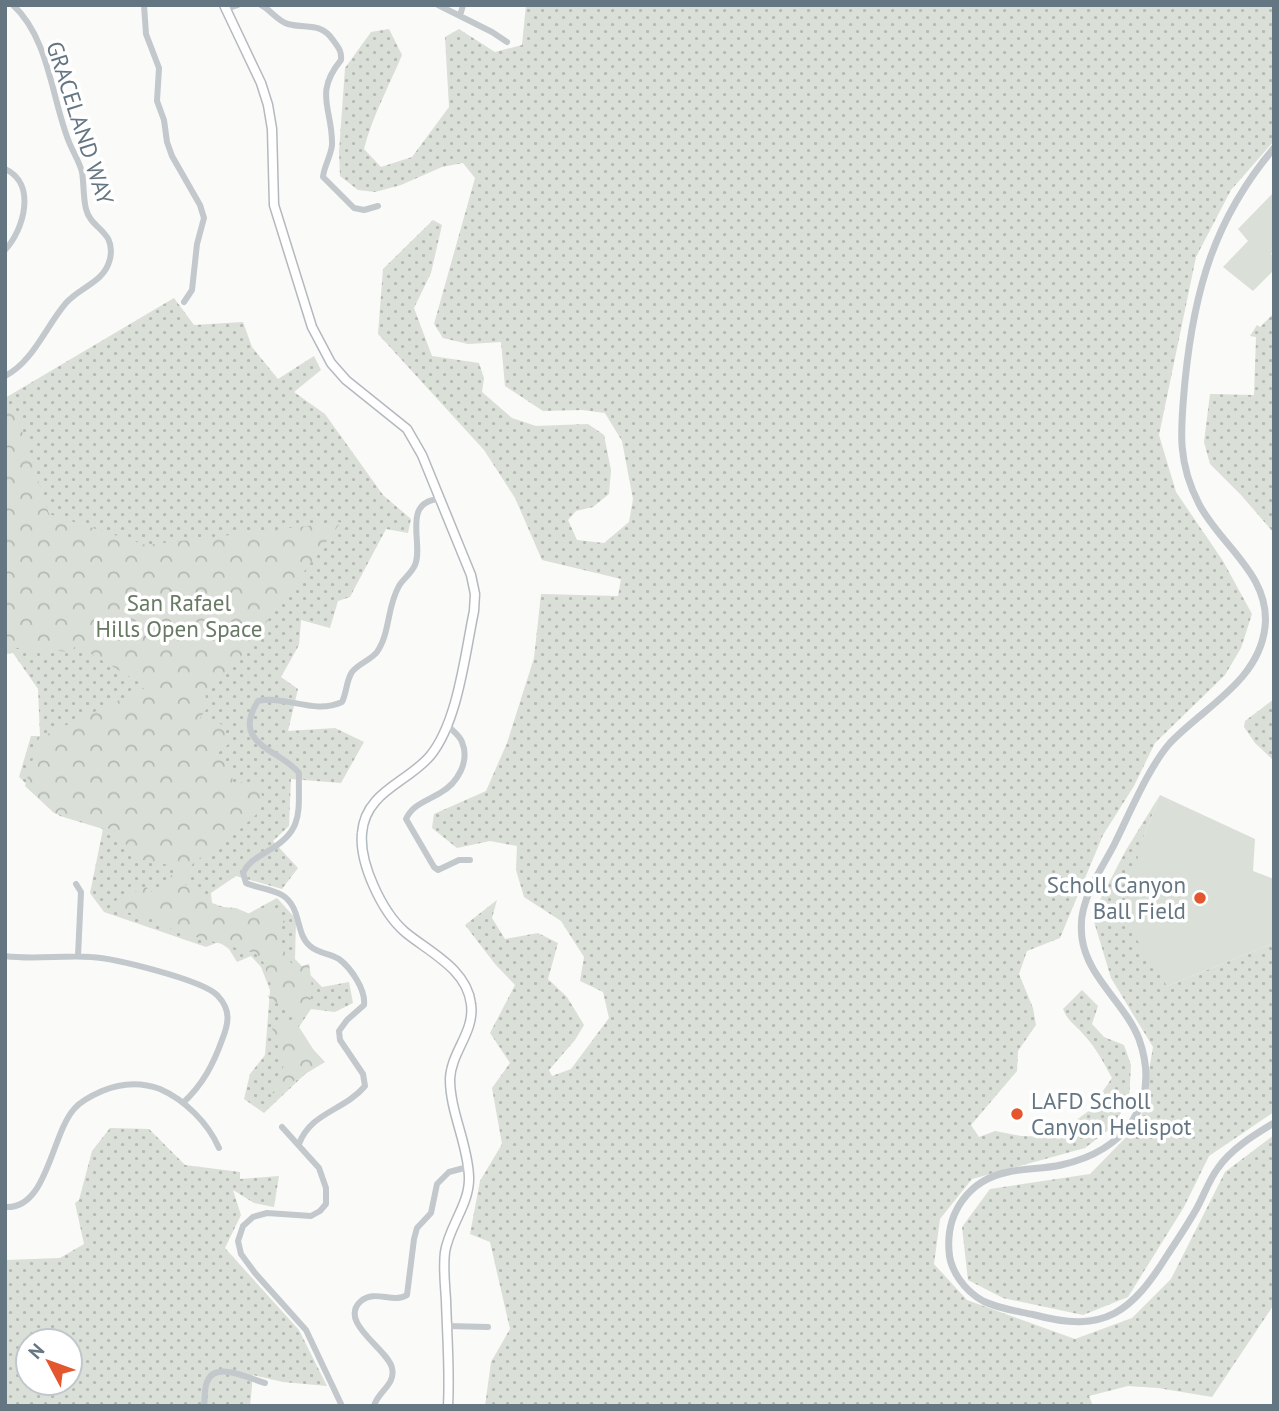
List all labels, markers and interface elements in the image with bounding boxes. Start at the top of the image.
street label: GRACELAND WAY [40,37,121,208]
park label: San Rafael Hills Open Space [95,588,263,643]
place label: Scholl Canyon Ball Field [1047,870,1186,925]
marker: Scholl Canyon Ball Field [1192,890,1208,906]
place label: LAFD Scholl Canyon Helispot [1031,1086,1192,1141]
marker: LAFD Scholl Canyon Helispot [1009,1106,1025,1122]
north arrow [14,1327,84,1397]
text: N [23,1338,49,1363]

